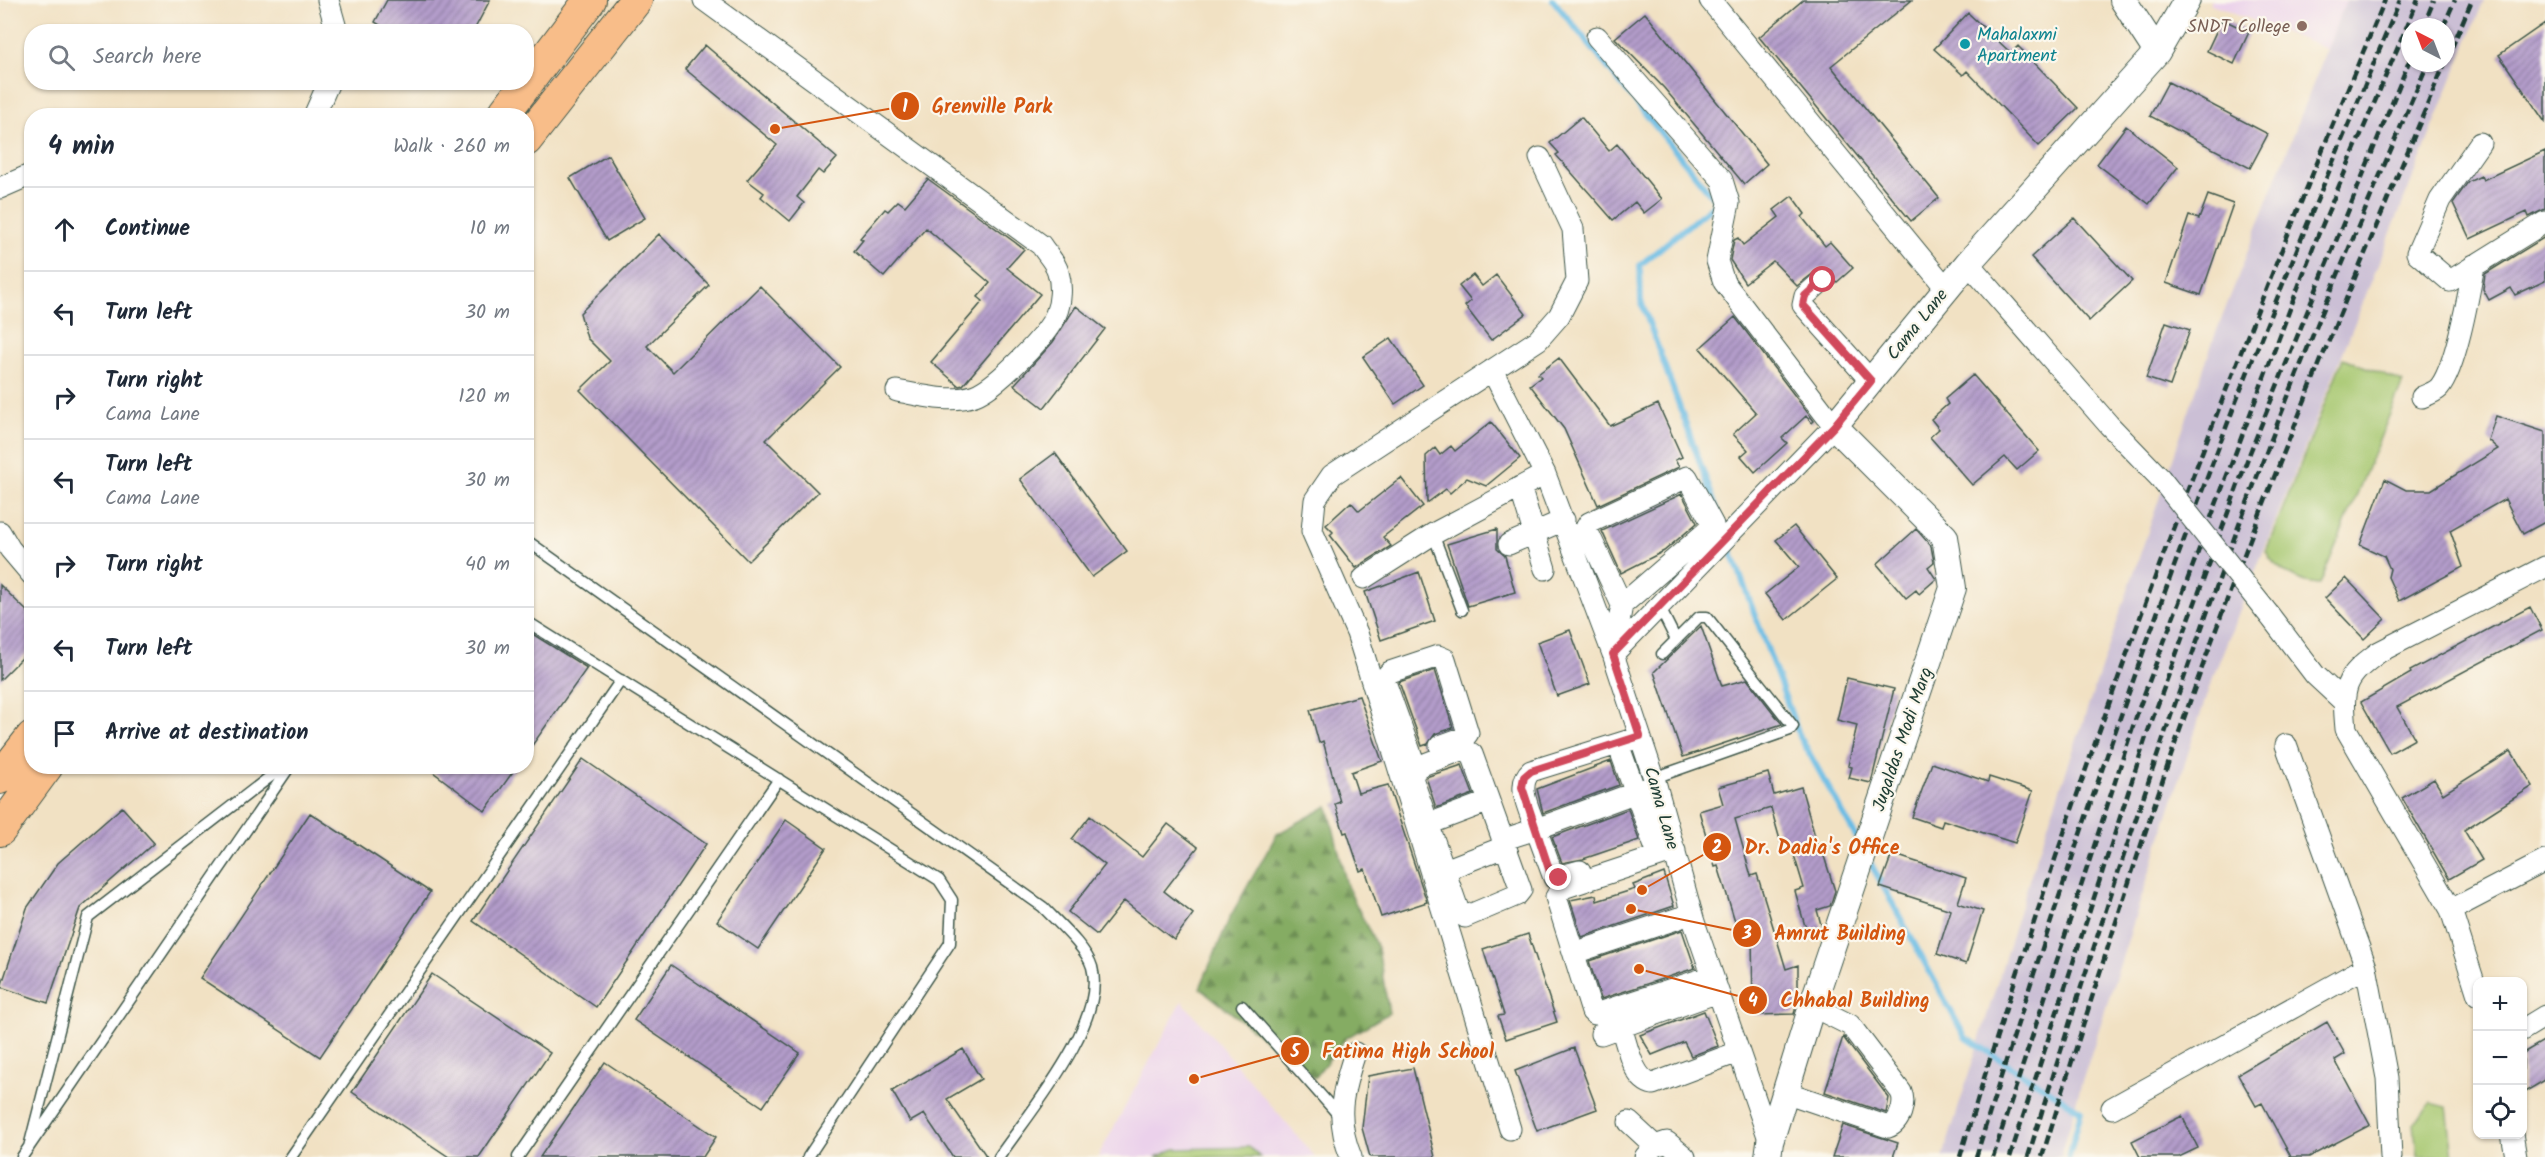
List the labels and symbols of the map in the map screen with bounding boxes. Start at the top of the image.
place label: SNDT College [2187,13,2290,42]
north arrow [2401,18,2455,72]
marker: SNDT College [2295,19,2309,33]
place label: Mahalaxmi Apartment [1977,21,2058,71]
marker: Mahalaxmi Apartment [1958,37,1972,51]
callout: Grenville Park [890,87,1064,125]
text: Grenville Park [932,92,1053,124]
text: 1 [902,93,908,122]
route start [1809,266,1835,292]
street label: Cama Lane [1880,283,1956,367]
street label: Jugaldas Modi Marg [1865,663,1942,815]
street label: Cama Lane [1635,763,1686,853]
callout: Dr. Dadia's Office [1702,828,1911,866]
text: Dr. Dadia's Office [1744,833,1900,865]
text: 2 [1712,834,1722,863]
route end [1545,864,1571,890]
callout: Amrut Building [1732,914,1918,952]
text: Amrut Building [1774,919,1906,951]
text: 3 [1741,920,1752,949]
callout: Chhabal Building [1738,981,1941,1019]
text: Chhabal Building [1780,986,1930,1018]
text: 4 [1748,987,1758,1016]
callout: Fatima High School [1280,1032,1506,1070]
text: Fatima High School [1322,1037,1495,1069]
text: 5 [1289,1038,1301,1067]

